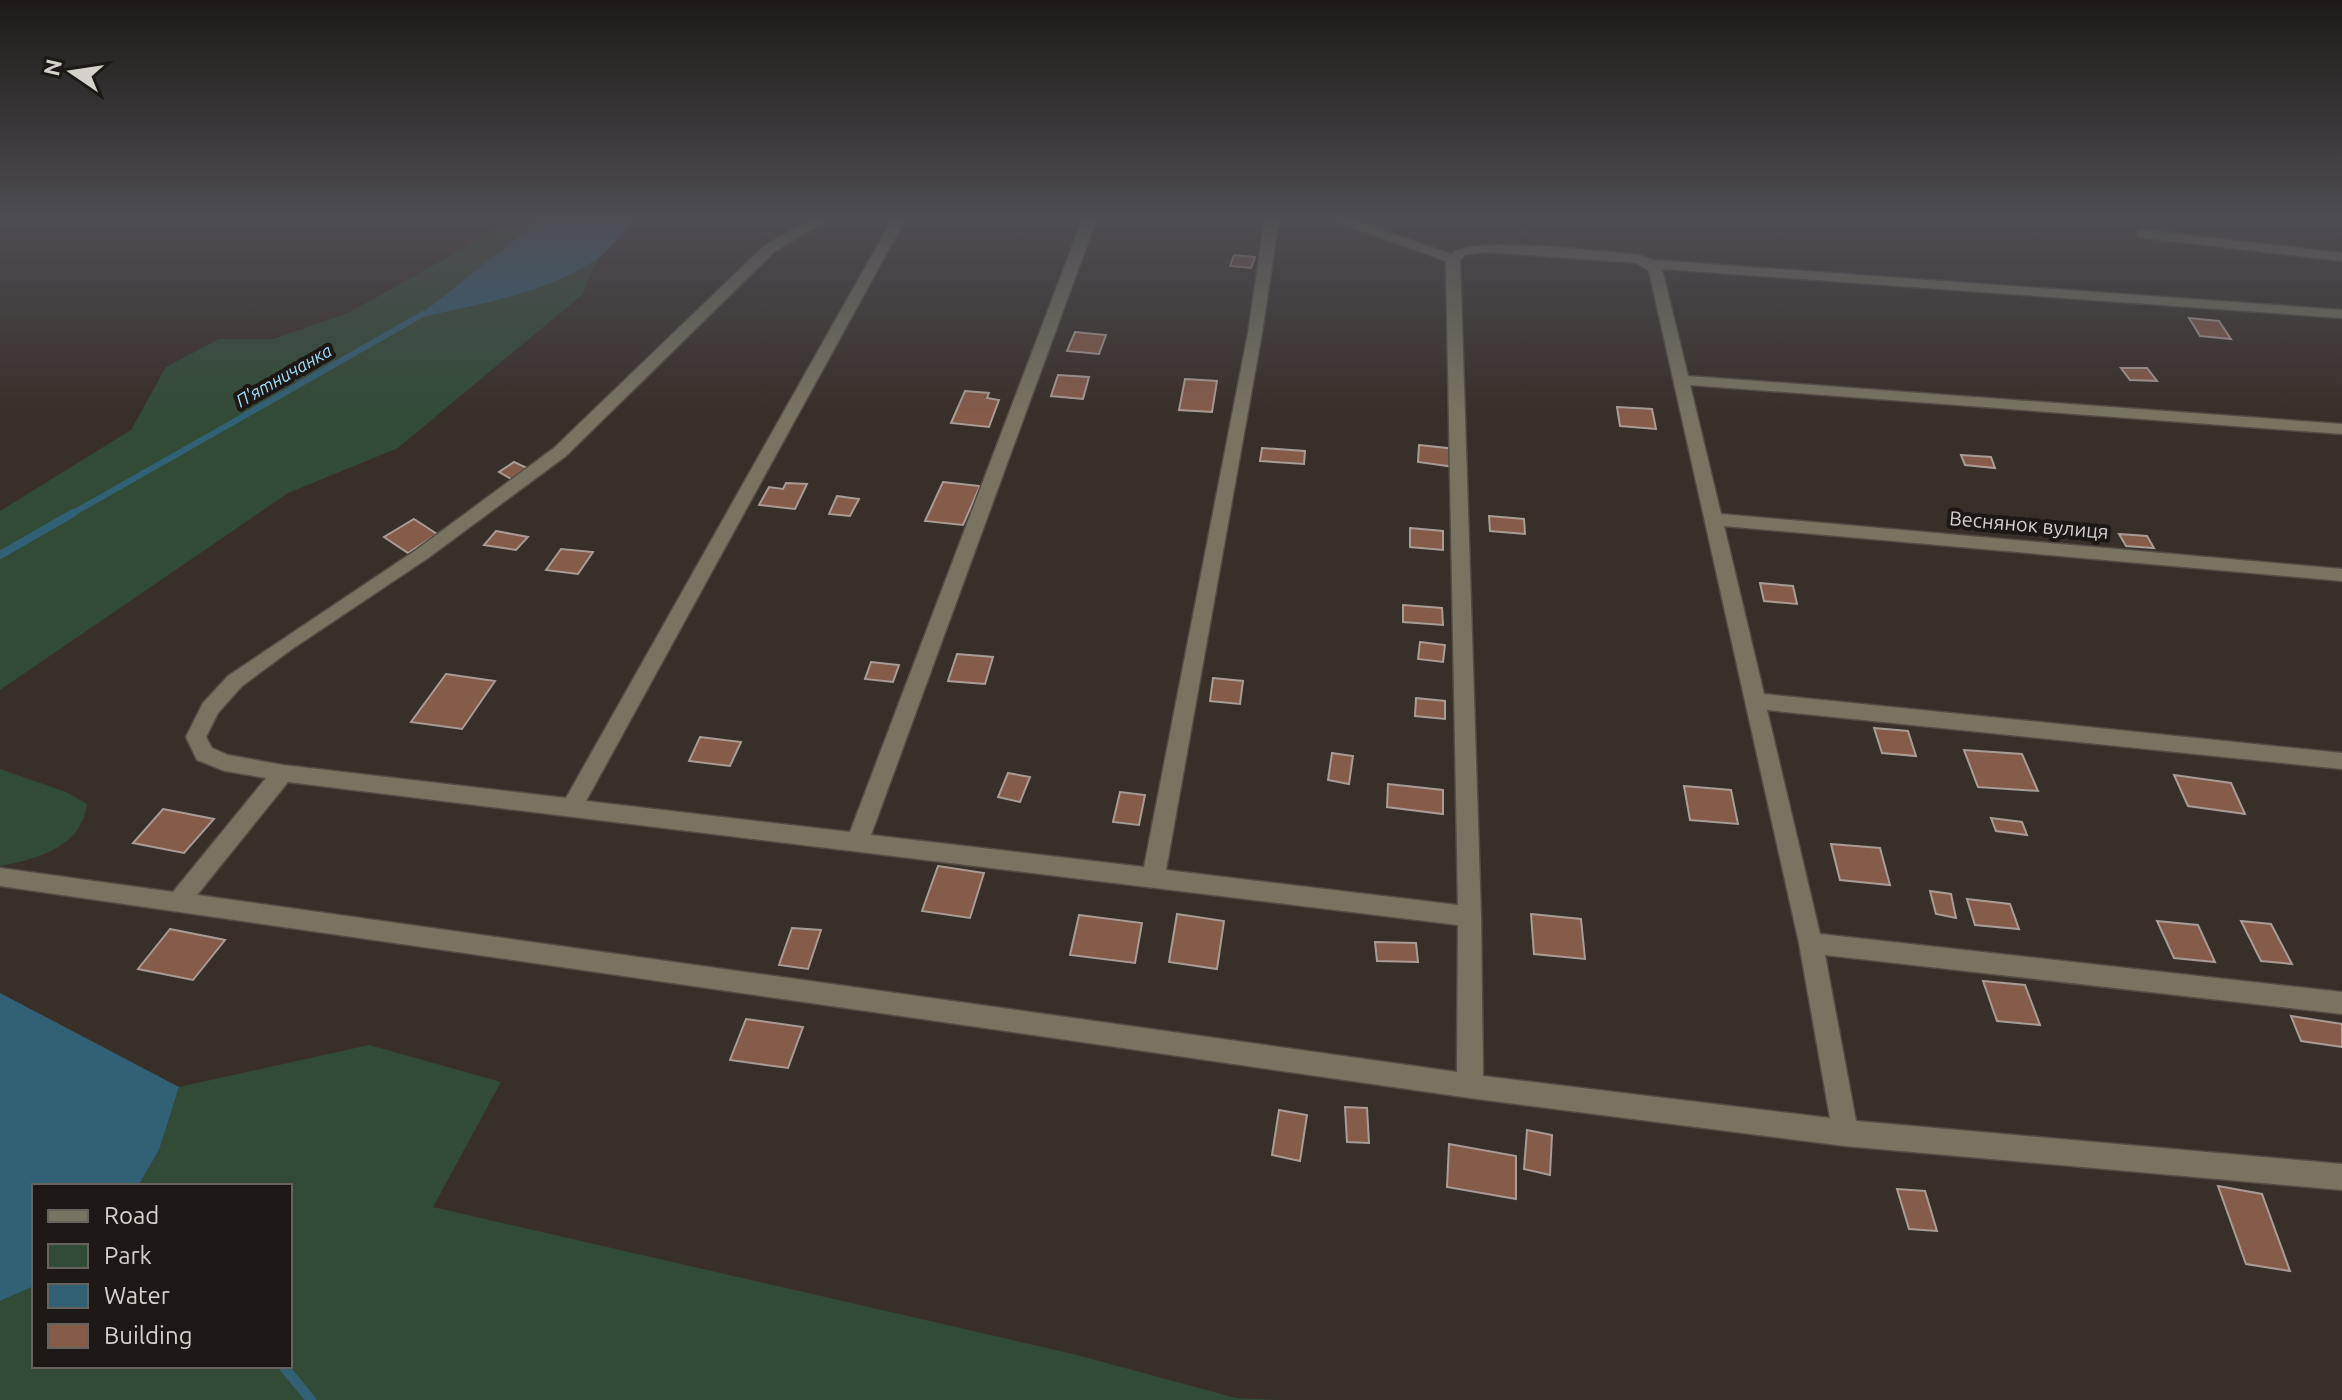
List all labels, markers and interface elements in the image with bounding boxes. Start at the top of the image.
north arrow [32,32,112,112]
text: N [38,57,66,78]
water label: П'ятничанка [232,340,335,411]
street label: Веснянок вулиця [1948,506,2110,543]
legend [32,1184,292,1368]
text: Road [104,1202,159,1229]
text: Park [104,1242,152,1269]
text: Water [104,1282,170,1309]
text: Building [104,1322,192,1349]

